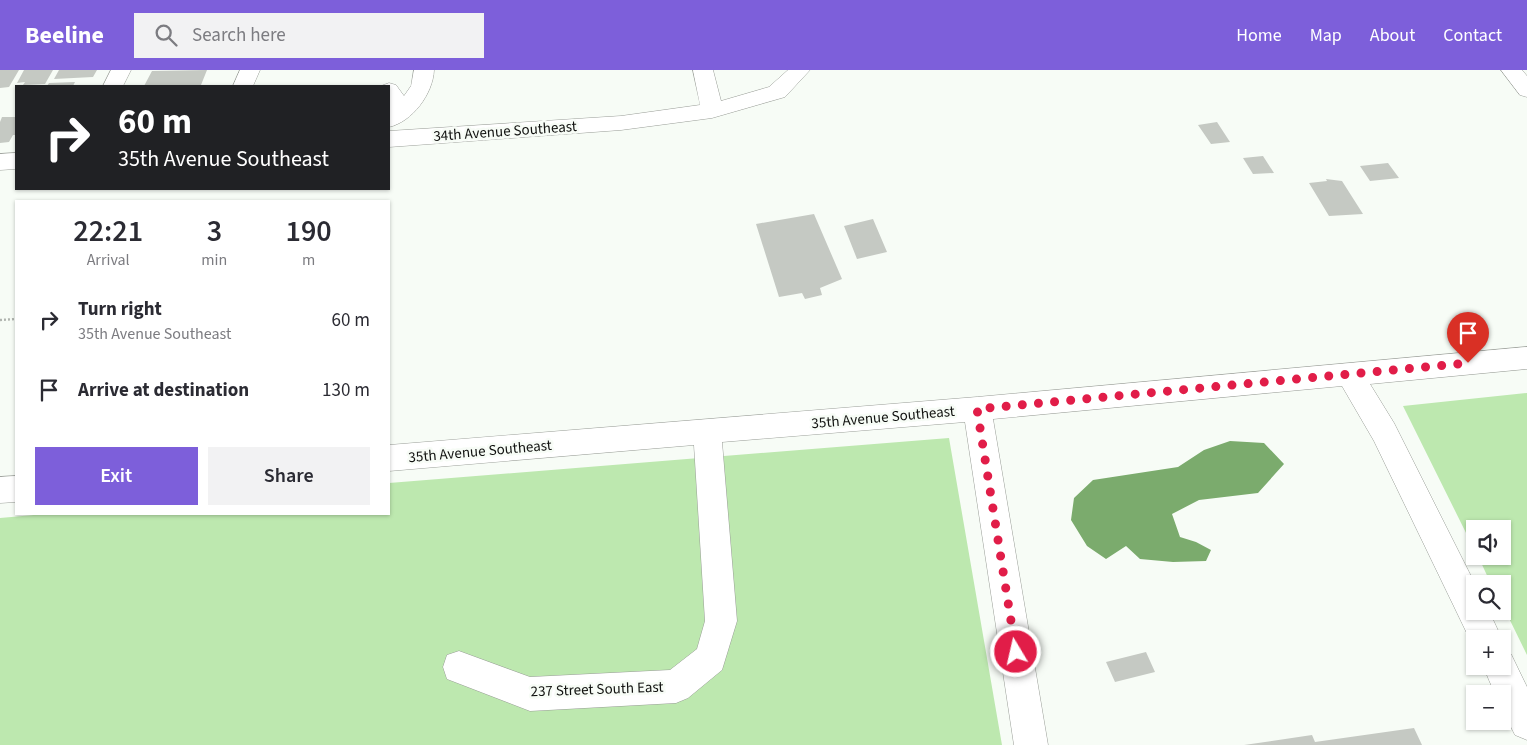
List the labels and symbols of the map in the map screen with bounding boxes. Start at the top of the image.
street label: 34th Avenue Southeast [433,116,577,147]
pin [1447,312,1489,363]
street label: 35th Avenue Southeast [811,401,956,434]
street label: 35th Avenue Southeast [408,435,553,468]
position arrow [989,625,1041,677]
street label: 237 Street South East [530,677,664,702]

